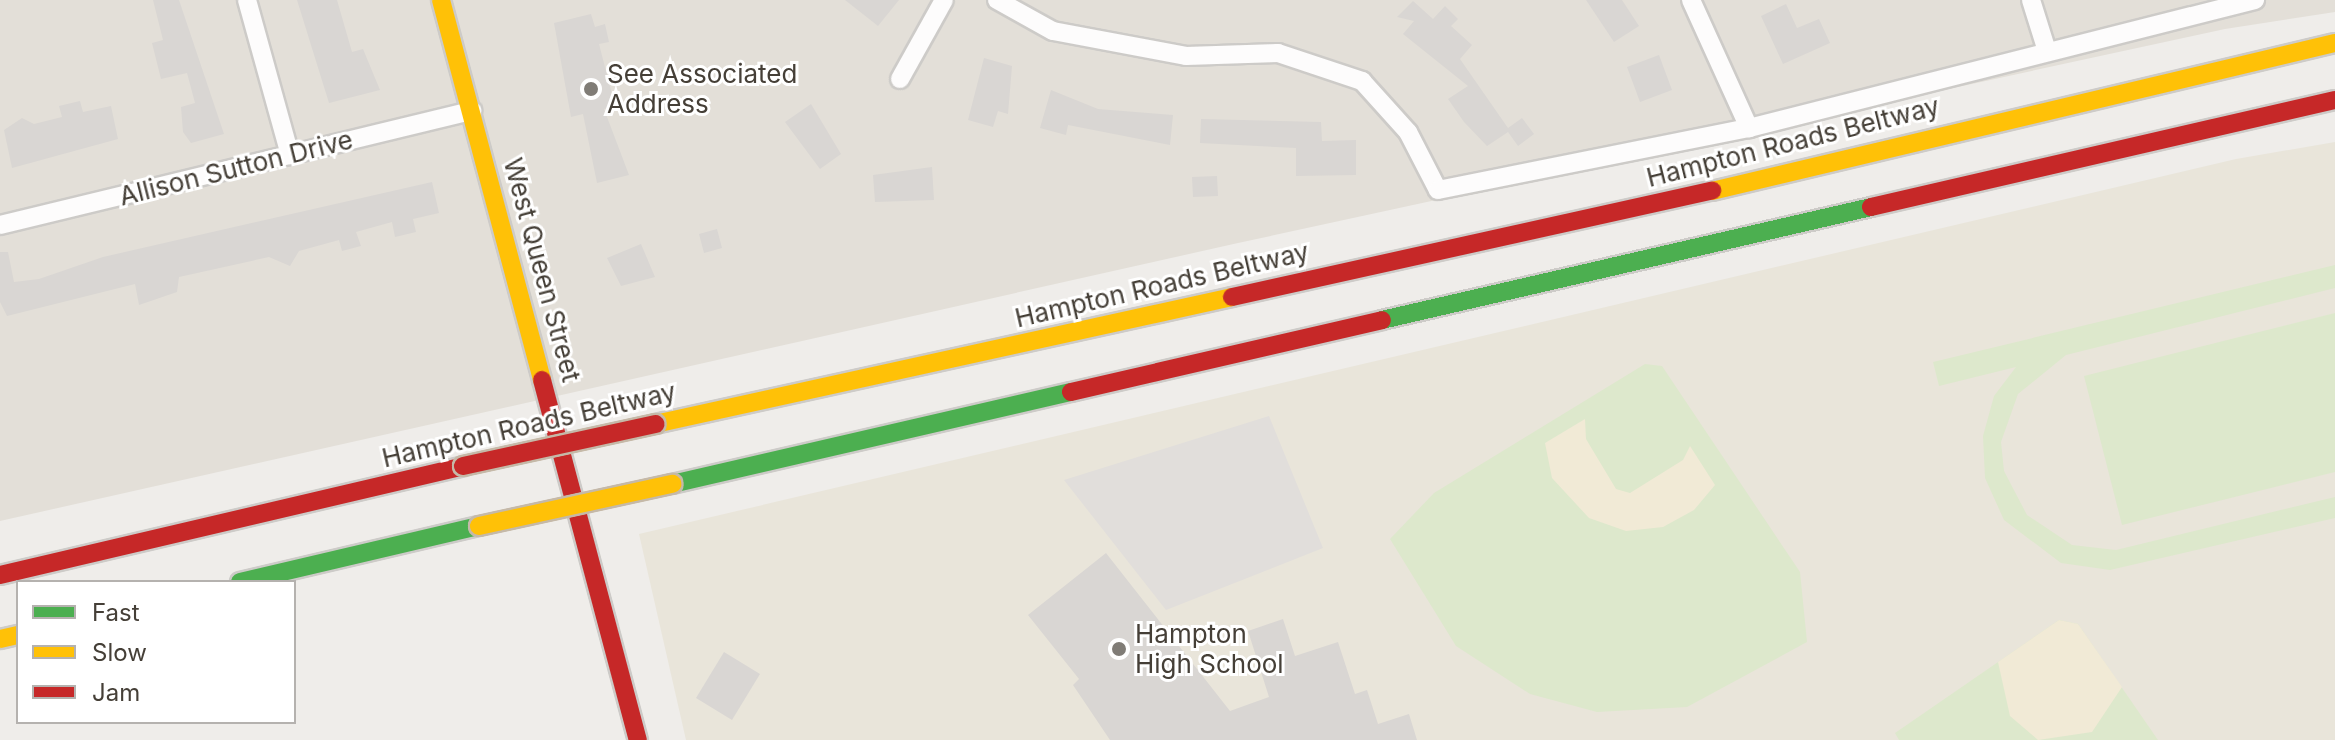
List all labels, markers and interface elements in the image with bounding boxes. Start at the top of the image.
place label: See Associated Address [607,58,797,120]
marker: See Associated Address [582,80,600,98]
street label: Hampton Roads Beltway [1643,90,1943,194]
street label: Allison Sutton Drive [116,124,356,212]
street label: West Queen Street [497,155,587,385]
street label: Hampton Roads Beltway [1012,236,1312,334]
street label: Hampton Roads Beltway [379,376,679,474]
legend [16,580,296,724]
text: Fast [92,598,140,627]
place label: Hampton High School [1135,618,1284,680]
text: Slow [92,638,147,667]
marker: Hampton High School [1110,640,1128,658]
text: Jam [92,678,140,707]

